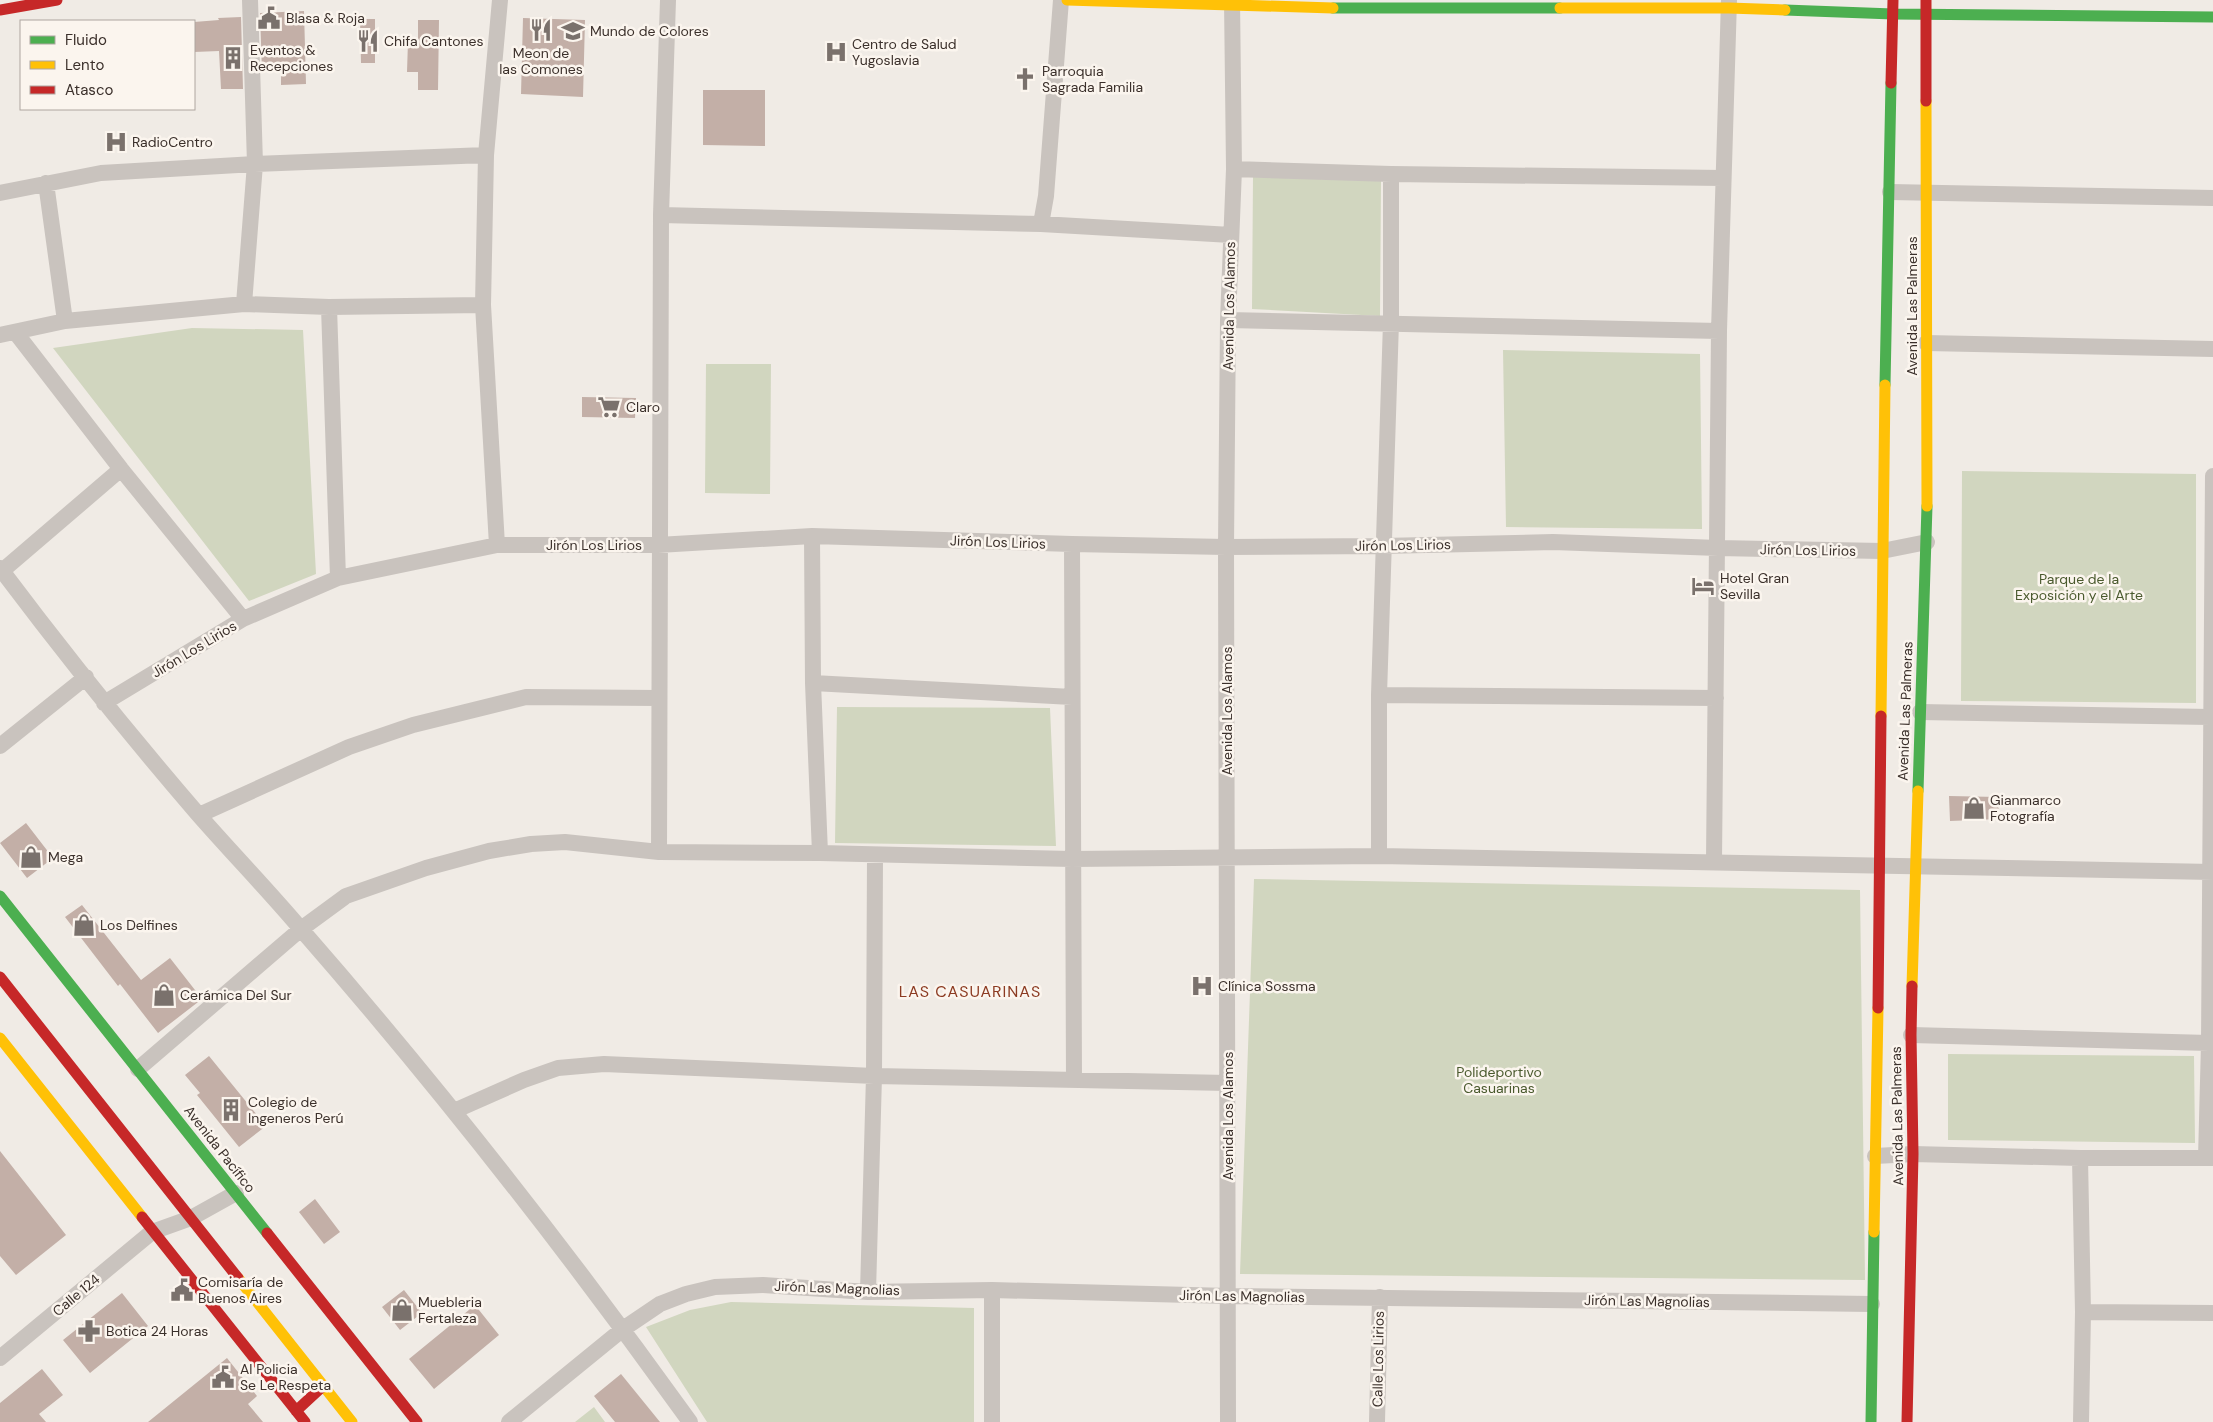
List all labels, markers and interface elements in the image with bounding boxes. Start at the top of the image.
public building icon: Blasa & Roja [256,5,282,31]
place label: Blasa & Roja [286,9,365,27]
restaurant icon: Meon de las Comones [528,17,554,43]
school or university icon: Mundo de Colores [560,18,586,44]
legend [20,20,195,110]
place label: Mundo de Colores [590,22,709,40]
restaurant icon: Chifa Cantones [355,28,381,54]
text: Fluido [65,30,107,50]
place label: Chifa Cantones [384,32,484,50]
place label: Centro de Salud Yugoslavia [852,35,957,69]
hospital icon: Centro de Salud Yugoslavia [823,39,849,65]
place label: Eventos & Recepciones [250,41,333,75]
place label: Meon de las Comones [499,44,583,78]
building icon: Eventos & Recepciones [220,45,246,71]
text: Lento [65,55,104,75]
place label: Parroquia Sagrada Familia [1042,62,1143,96]
church icon: Parroquia Sagrada Familia [1012,66,1038,92]
text: Atasco [65,80,113,100]
hospital icon: RadioCentro [103,129,129,155]
place label: RadioCentro [132,133,213,151]
street label: Avenida Las Palmeras [1903,236,1921,376]
street label: Avenida Los Alamos [1219,241,1239,371]
supermarket icon: Claro [596,394,622,420]
place label: Claro [626,398,660,416]
street label: Jirón Los Lirios [950,531,1046,553]
street label: Jirón Los Lirios [1355,535,1451,555]
street label: Jirón Los Lirios [546,536,642,554]
street label: Jirón Los Lirios [1760,540,1856,560]
place label: Hotel Gran Sevilla [1720,569,1789,603]
park label: Parque de la Exposición y el Arte [2015,570,2143,604]
hotel icon: Hotel Gran Sevilla [1690,573,1716,599]
street label: Jirón Los Lirios [148,617,240,681]
street label: Avenida Las Palmeras [1894,641,1916,781]
street label: Avenida Los Alamos [1218,646,1236,776]
place label: Gianmarco Fotografía [1990,791,2061,825]
shop icon: Gianmarco Fotografía [1961,795,1987,821]
shop icon: Mega [18,844,44,870]
place label: Mega [48,848,83,866]
shop icon: Los Delfines [71,912,97,938]
place label: Los Delfines [100,916,178,934]
hospital icon: Clínica Sossma [1189,973,1215,999]
place label: Clínica Sossma [1218,977,1316,995]
district label: LAS CASUARINAS [899,981,1041,1002]
shop icon: Cerámica Del Sur [151,982,177,1008]
place label: Cerámica Del Sur [180,986,292,1004]
street label: Avenida Las Palmeras [1887,1046,1907,1186]
street label: Avenida Los Alamos [1219,1051,1237,1181]
park label: Polideportivo Casuarinas [1456,1063,1542,1097]
place label: Colegio de Ingeneros Perú [248,1093,344,1127]
building icon: Colegio de Ingeneros Perú [218,1097,244,1123]
street label: Avenida Pacífico [180,1102,260,1196]
street label: Calle 124 [49,1270,104,1320]
place label: Comisaría de Buenos Aires [198,1273,283,1307]
public building icon: Comisaría de Buenos Aires [169,1277,195,1303]
street label: Jirón Las Magnolias [774,1277,900,1299]
street label: Jirón Las Magnolias [1179,1286,1305,1306]
street label: Jirón Las Magnolias [1584,1291,1710,1311]
place label: Muebleria Fertaleza [418,1293,482,1327]
shop icon: Muebleria Fertaleza [389,1297,415,1323]
street label: Calle Los Lirios [1368,1311,1388,1407]
pharmacy icon: Botica 24 Horas [76,1318,102,1344]
place label: Botica 24 Horas [106,1322,208,1340]
place label: Al Policia Se Le Respeta [240,1360,331,1394]
public building icon: Al Policia Se Le Respeta [210,1364,236,1390]

